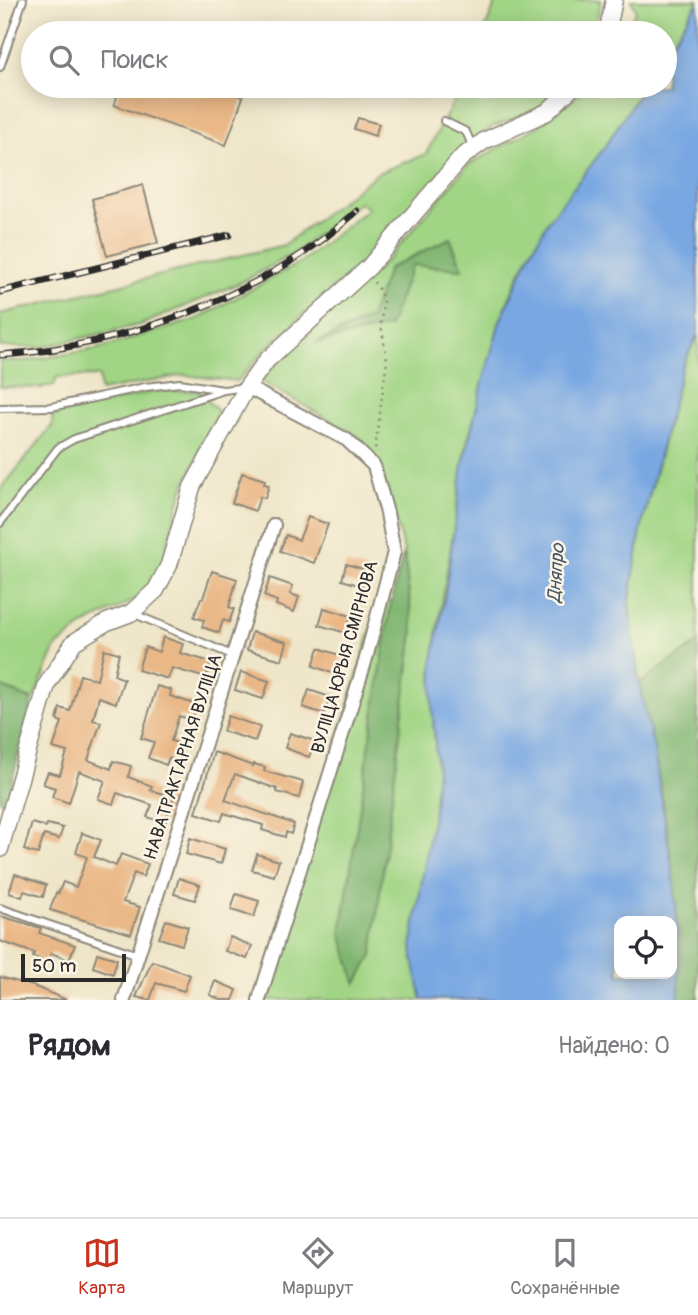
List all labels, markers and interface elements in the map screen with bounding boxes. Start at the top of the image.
search box [21,21,677,98]
icon: search [45,41,83,79]
text: Поиск [101,44,169,76]
water label: Дняпро [542,541,570,604]
street label: ВУЛІЦА ЮРЫЯ СМІРНОВА [306,558,384,756]
street label: НАВАТРАКТАРНАЯ ВУЛІЦА [139,651,227,863]
map controls [614,916,677,979]
button: locate [614,916,677,979]
scale bar [21,951,126,983]
text: 50 m [32,954,76,978]
text: Рядом [28,1027,111,1064]
text: Найдено: 0 [558,1031,670,1060]
tab: Карта [78,1234,125,1300]
tab: Маршрут [282,1234,354,1300]
tab: Сохранённые [510,1234,620,1300]

